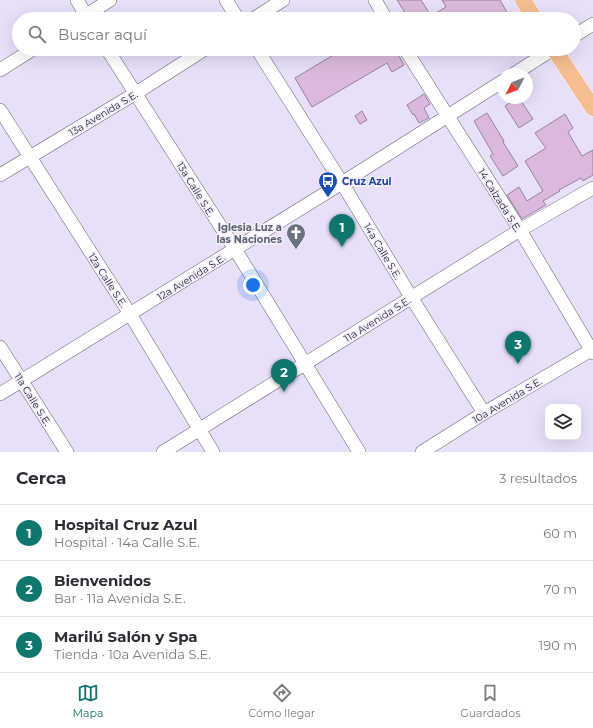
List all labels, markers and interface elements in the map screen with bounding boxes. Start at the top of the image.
search box [12,12,581,56]
icon: search [26,23,48,45]
text: Buscar aquí [58,25,147,44]
north arrow [497,68,533,104]
street label: 13a Avenida S.E. [66,88,140,139]
street label: 13a Calle S.E. [174,159,218,219]
street label: 14 Calzada S.E. [475,166,524,234]
bus stop icon: Cruz Azul [317,170,339,198]
place label: Cruz Azul [342,175,392,188]
pin: 1 [329,214,355,247]
place label: Iglesia Luz a las Naciones [216,221,283,246]
street label: 14a Calle S.E. [361,221,404,282]
church icon: Iglesia Luz a las Naciones [285,222,307,250]
street label: 12a Calle S.E. [85,251,130,310]
street label: 12a Avenida S.E. [155,251,228,304]
your location [243,275,263,295]
street label: 11a Avenida S.E. [342,294,413,345]
pin: 3 [505,331,531,364]
pin: 2 [271,359,297,392]
street label: 11a Calle S.E. [11,370,54,428]
street label: 10a Avenida S.E. [470,374,545,426]
map controls [545,404,581,440]
button: layers [545,404,581,440]
text: Cerca [16,468,66,488]
text: 3 resultados [499,470,577,486]
text: Hospital Cruz Azul [54,515,198,534]
text: 1 [26,525,32,541]
text: 60 m [543,525,577,541]
text: Hospital · 14a Calle S.E. [54,534,200,550]
text: Bienvenidos [54,571,151,590]
text: 2 [25,581,33,597]
text: 70 m [544,581,577,597]
text: Bar · 11a Avenida S.E. [54,590,186,606]
text: Marilú Salón y Spa [54,627,198,646]
text: 3 [25,637,33,653]
text: 190 m [539,637,577,653]
text: Tienda · 10a Avenida S.E. [54,646,211,662]
tab: Mapa [72,682,103,720]
tab: Cómo llegar [248,682,315,720]
tab: Guardados [460,682,521,720]

